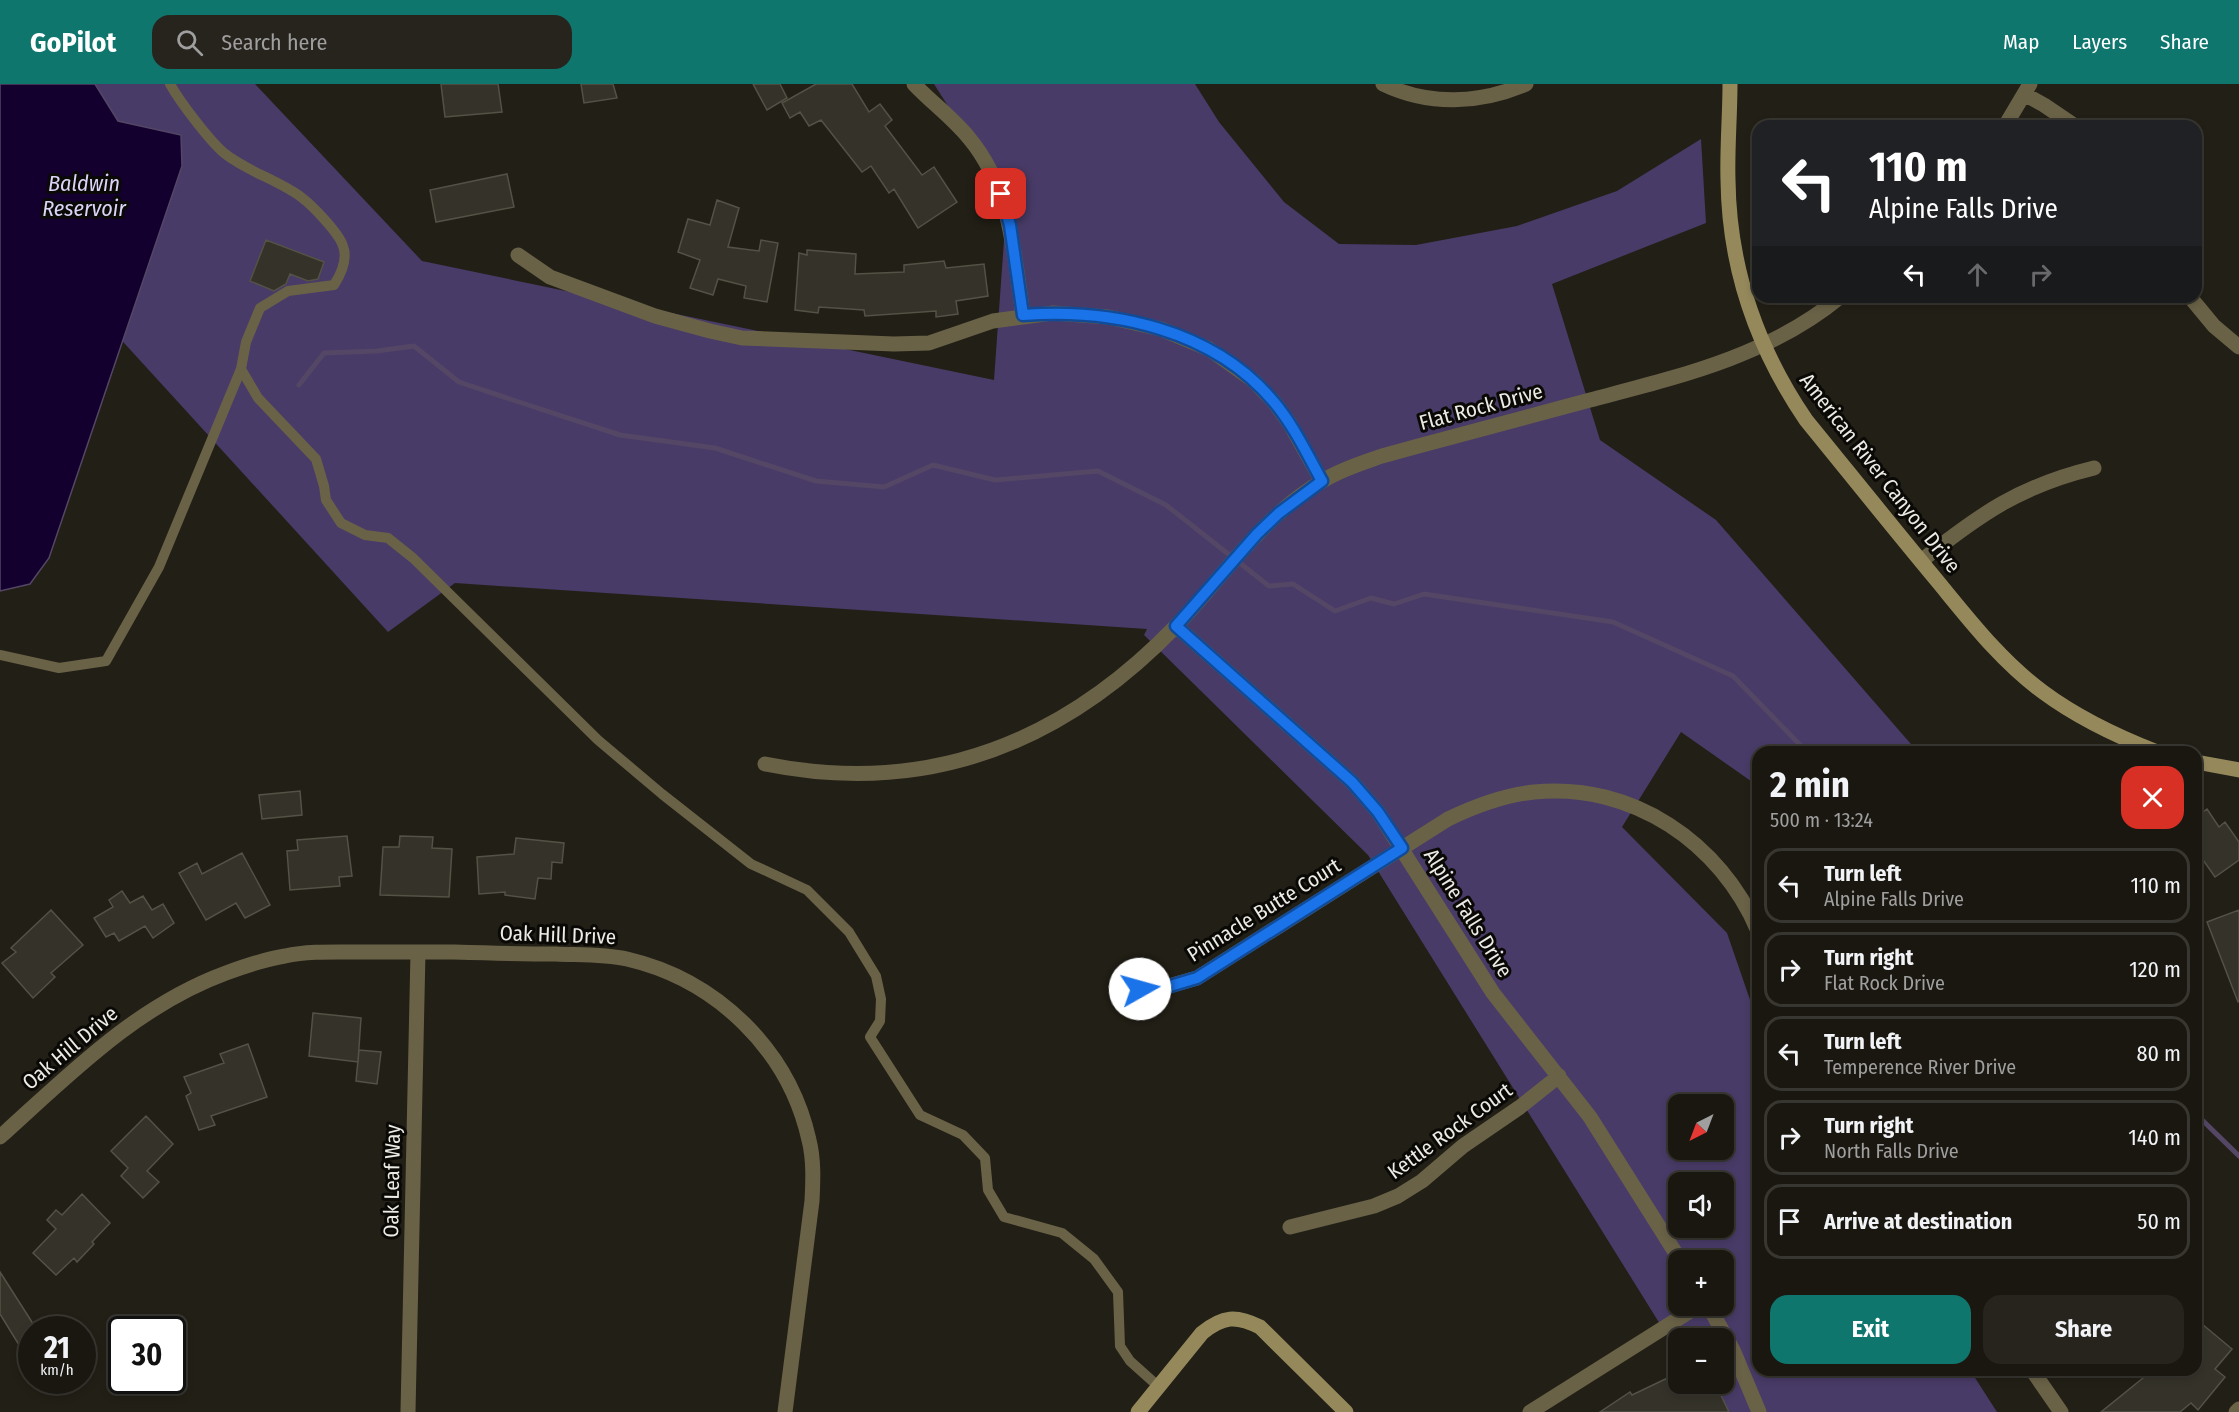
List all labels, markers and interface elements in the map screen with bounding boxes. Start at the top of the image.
search box [152,15,572,69]
text: GoPilot [30,26,116,59]
icon: search [173,26,206,59]
text: Search here [221,29,327,56]
text: Map [2003,29,2039,55]
text: Layers [2072,29,2127,55]
text: Share [2160,29,2209,55]
text: 110 m [1869,142,1968,192]
icon: left [1770,144,1848,222]
pin [975,168,1026,219]
water label: Baldwin Reservoir [42,170,127,222]
icon: arrive [984,177,1017,210]
text: Alpine Falls Drive [1869,193,2058,225]
icon: left [1898,258,1931,291]
icon: ahead [1961,258,1994,291]
icon: right [2024,258,2057,291]
street label: American River Canyon Drive [1794,368,1966,578]
street label: Flat Rock Drive [1416,378,1546,436]
text: 2 min [1770,763,1850,807]
button: close [2121,766,2184,829]
text: 500 m · 13:24 [1770,808,1873,832]
street label: Alpine Falls Drive [1418,844,1518,982]
street label: Pinnacle Butte Court [1182,852,1346,968]
text: Turn left [1824,860,1902,887]
icon: left [1773,869,1806,902]
text: 110 m [2131,872,2181,899]
text: Alpine Falls Drive [1824,887,1964,911]
street label: Oak Hill Drive [499,920,617,950]
text: Turn right [1824,944,1913,971]
icon: right [1773,953,1806,986]
text: 120 m [2129,956,2181,983]
position arrow [1108,957,1172,1021]
text: Flat Rock Drive [1824,971,1945,995]
street label: Oak Hill Drive [17,1001,123,1095]
text: Turn left [1824,1028,1902,1055]
icon: left [1773,1037,1806,1070]
text: 80 m [2136,1040,2181,1067]
text: Temperence River Drive [1824,1055,2016,1079]
street label: Kettle Rock Court [1383,1077,1518,1185]
north arrow [1668,1094,1734,1160]
map controls [1668,1094,1734,1394]
text: Turn right [1824,1112,1913,1139]
icon: right [1773,1121,1806,1154]
street label: Oak Leaf Way [378,1124,406,1238]
text: 140 m [2128,1124,2181,1151]
text: North Falls Drive [1824,1139,1959,1163]
button: sound [1668,1172,1734,1238]
icon: arrive [1773,1205,1806,1238]
text: Arrive at destination [1824,1208,2012,1235]
text: 50 m [2137,1208,2181,1235]
button: + [1668,1250,1734,1316]
button: Exit [1770,1295,1971,1364]
button: Share [1983,1295,2184,1364]
speed limit sign: 30 [108,1316,186,1394]
button: − [1668,1328,1734,1394]
text: 21 [44,1330,70,1366]
text: km/h [40,1361,74,1379]

